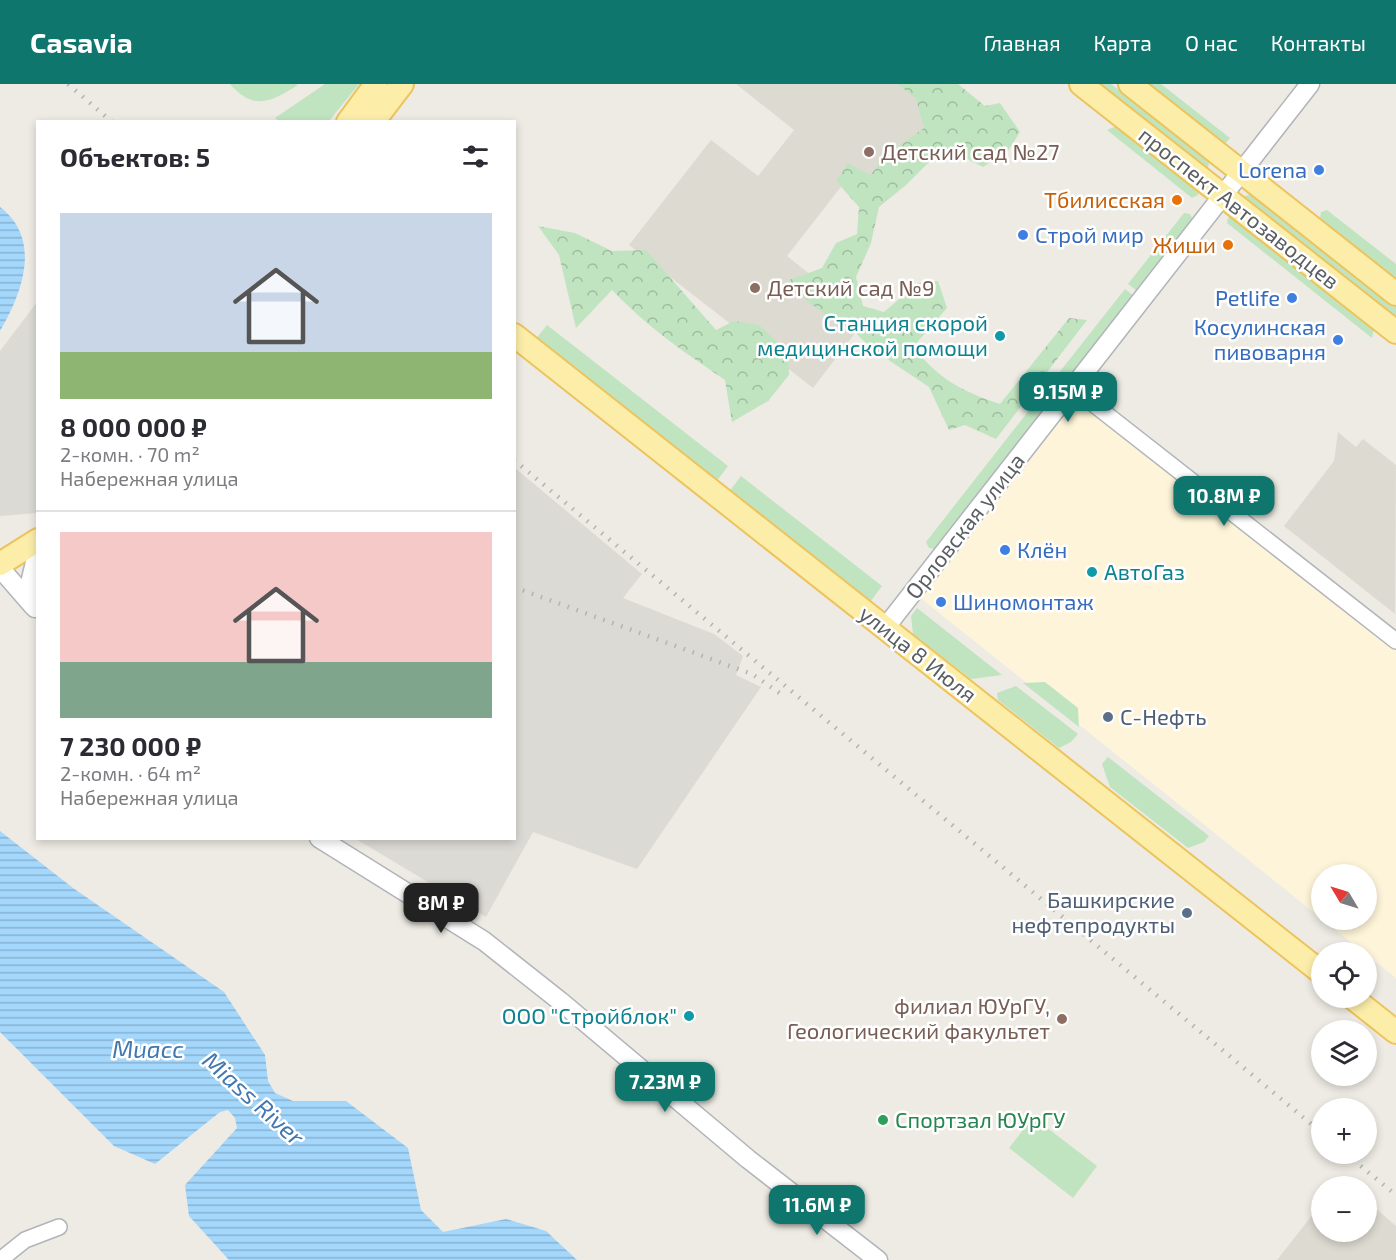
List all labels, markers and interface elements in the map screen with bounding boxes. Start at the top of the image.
text: Casavia [30,25,133,59]
text: Главная [984,30,1061,55]
text: Карта [1094,30,1152,55]
text: О нас [1185,30,1238,55]
text: Контакты [1271,30,1366,55]
street label: проспект Автозаводцев [1134,121,1345,294]
place label: Детский сад №27 [881,138,1060,164]
icon: filters [459,140,492,173]
text: Объектов: 5 [60,141,210,172]
marker: Детский сад №27 [862,145,876,159]
place label: Lorena [1238,156,1307,182]
marker: Lorena [1312,163,1326,177]
place label: Тбилисская [1044,186,1165,212]
marker: Тбилисская [1170,193,1184,207]
place label: Строй мир [1035,221,1144,247]
marker: Строй мир [1016,228,1030,242]
place label: Жиши [1152,231,1216,257]
marker: Жиши [1221,238,1235,252]
icon: home [222,252,330,360]
place label: Детский сад №9 [767,274,935,300]
marker: Детский сад №9 [748,281,762,295]
place label: Petlife [1215,284,1280,310]
marker: Petlife [1285,291,1299,305]
place label: Станция скорой медицинской помощи [757,309,988,360]
place label: Косулинская пивоварня [1194,313,1326,364]
marker: Станция скорой медицинской помощи [993,329,1007,343]
marker: Косулинская пивоварня [1331,333,1345,347]
pin: 9.15M ₽ [1013,372,1123,423]
text: 9.15M ₽ [1033,379,1103,403]
text: 8 000 000 ₽ [60,411,207,442]
text: 2-комн. · 70 m² [60,442,200,466]
street label: Орловская улица [899,447,1030,604]
text: Набережная улица [60,466,239,490]
pin: 10.8M ₽ [1169,476,1279,527]
text: 10.8M ₽ [1187,483,1261,507]
place label: Клён [1017,536,1067,562]
marker: Клён [998,543,1012,557]
place label: АвтоГаз [1104,558,1185,584]
marker: АвтоГаз [1085,565,1099,579]
icon: home [222,571,330,679]
place label: Шиномонтаж [953,588,1094,614]
marker: Шиномонтаж [934,595,948,609]
street label: улица 8 Июля [854,599,982,708]
place label: С-Нефть [1120,703,1207,729]
marker: С-Нефть [1101,710,1115,724]
text: 7 230 000 ₽ [60,730,201,761]
text: 2-комн. · 64 m² [60,761,201,785]
text: Набережная улица [60,785,239,809]
north arrow [1311,864,1377,930]
map controls [1311,864,1377,1242]
pin: 8M ₽ [405,883,477,934]
place label: Башкирские нефтепродукты [1011,886,1175,938]
text: 8M ₽ [418,890,464,914]
marker: Башкирские нефтепродукты [1180,906,1194,920]
button: locate [1311,942,1377,1008]
place label: филиал ЮУрГУ, Геологический факультет [787,992,1050,1044]
place label: ООО "Стройблок" [502,1002,677,1028]
marker: ООО "Стройблок" [682,1009,696,1023]
marker: филиал ЮУрГУ, Геологический факультет [1055,1012,1069,1026]
button: layers [1311,1020,1377,1086]
water label: Миасс [112,1034,184,1063]
water label: Miass River [197,1045,311,1151]
pin: 7.23M ₽ [610,1062,720,1113]
text: 7.23M ₽ [629,1069,701,1093]
button: + [1311,1098,1377,1164]
place label: Спортзал ЮУрГУ [895,1106,1066,1132]
marker: Спортзал ЮУрГУ [876,1113,890,1127]
button: − [1311,1176,1377,1242]
pin: 11.6M ₽ [762,1185,872,1236]
text: 11.6M ₽ [783,1192,851,1216]

